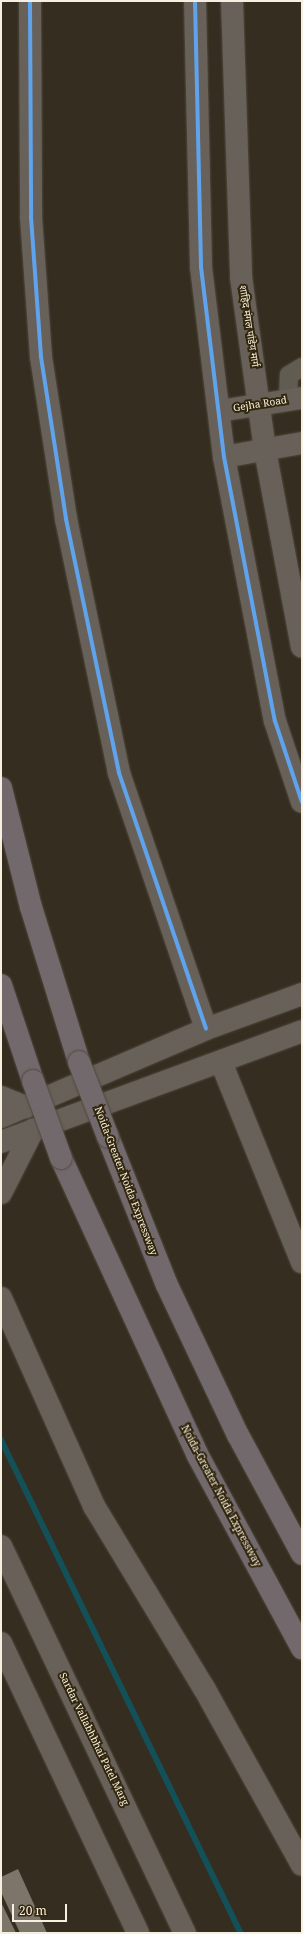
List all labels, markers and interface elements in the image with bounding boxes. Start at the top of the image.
street label: शाहिद मंगल पांडेय मार्ग [237,284,261,368]
street label: Gejha Road [232,394,288,414]
street label: Noida-Greater Noida Expressway [92,1105,160,1257]
street label: Noida-Greater Noida Expressway [179,1423,263,1569]
street label: Sardar Vallabhbhai Patel Marg [57,1671,131,1807]
scale bar [14,1896,69,1922]
text: 20 m [19,1902,47,1919]

